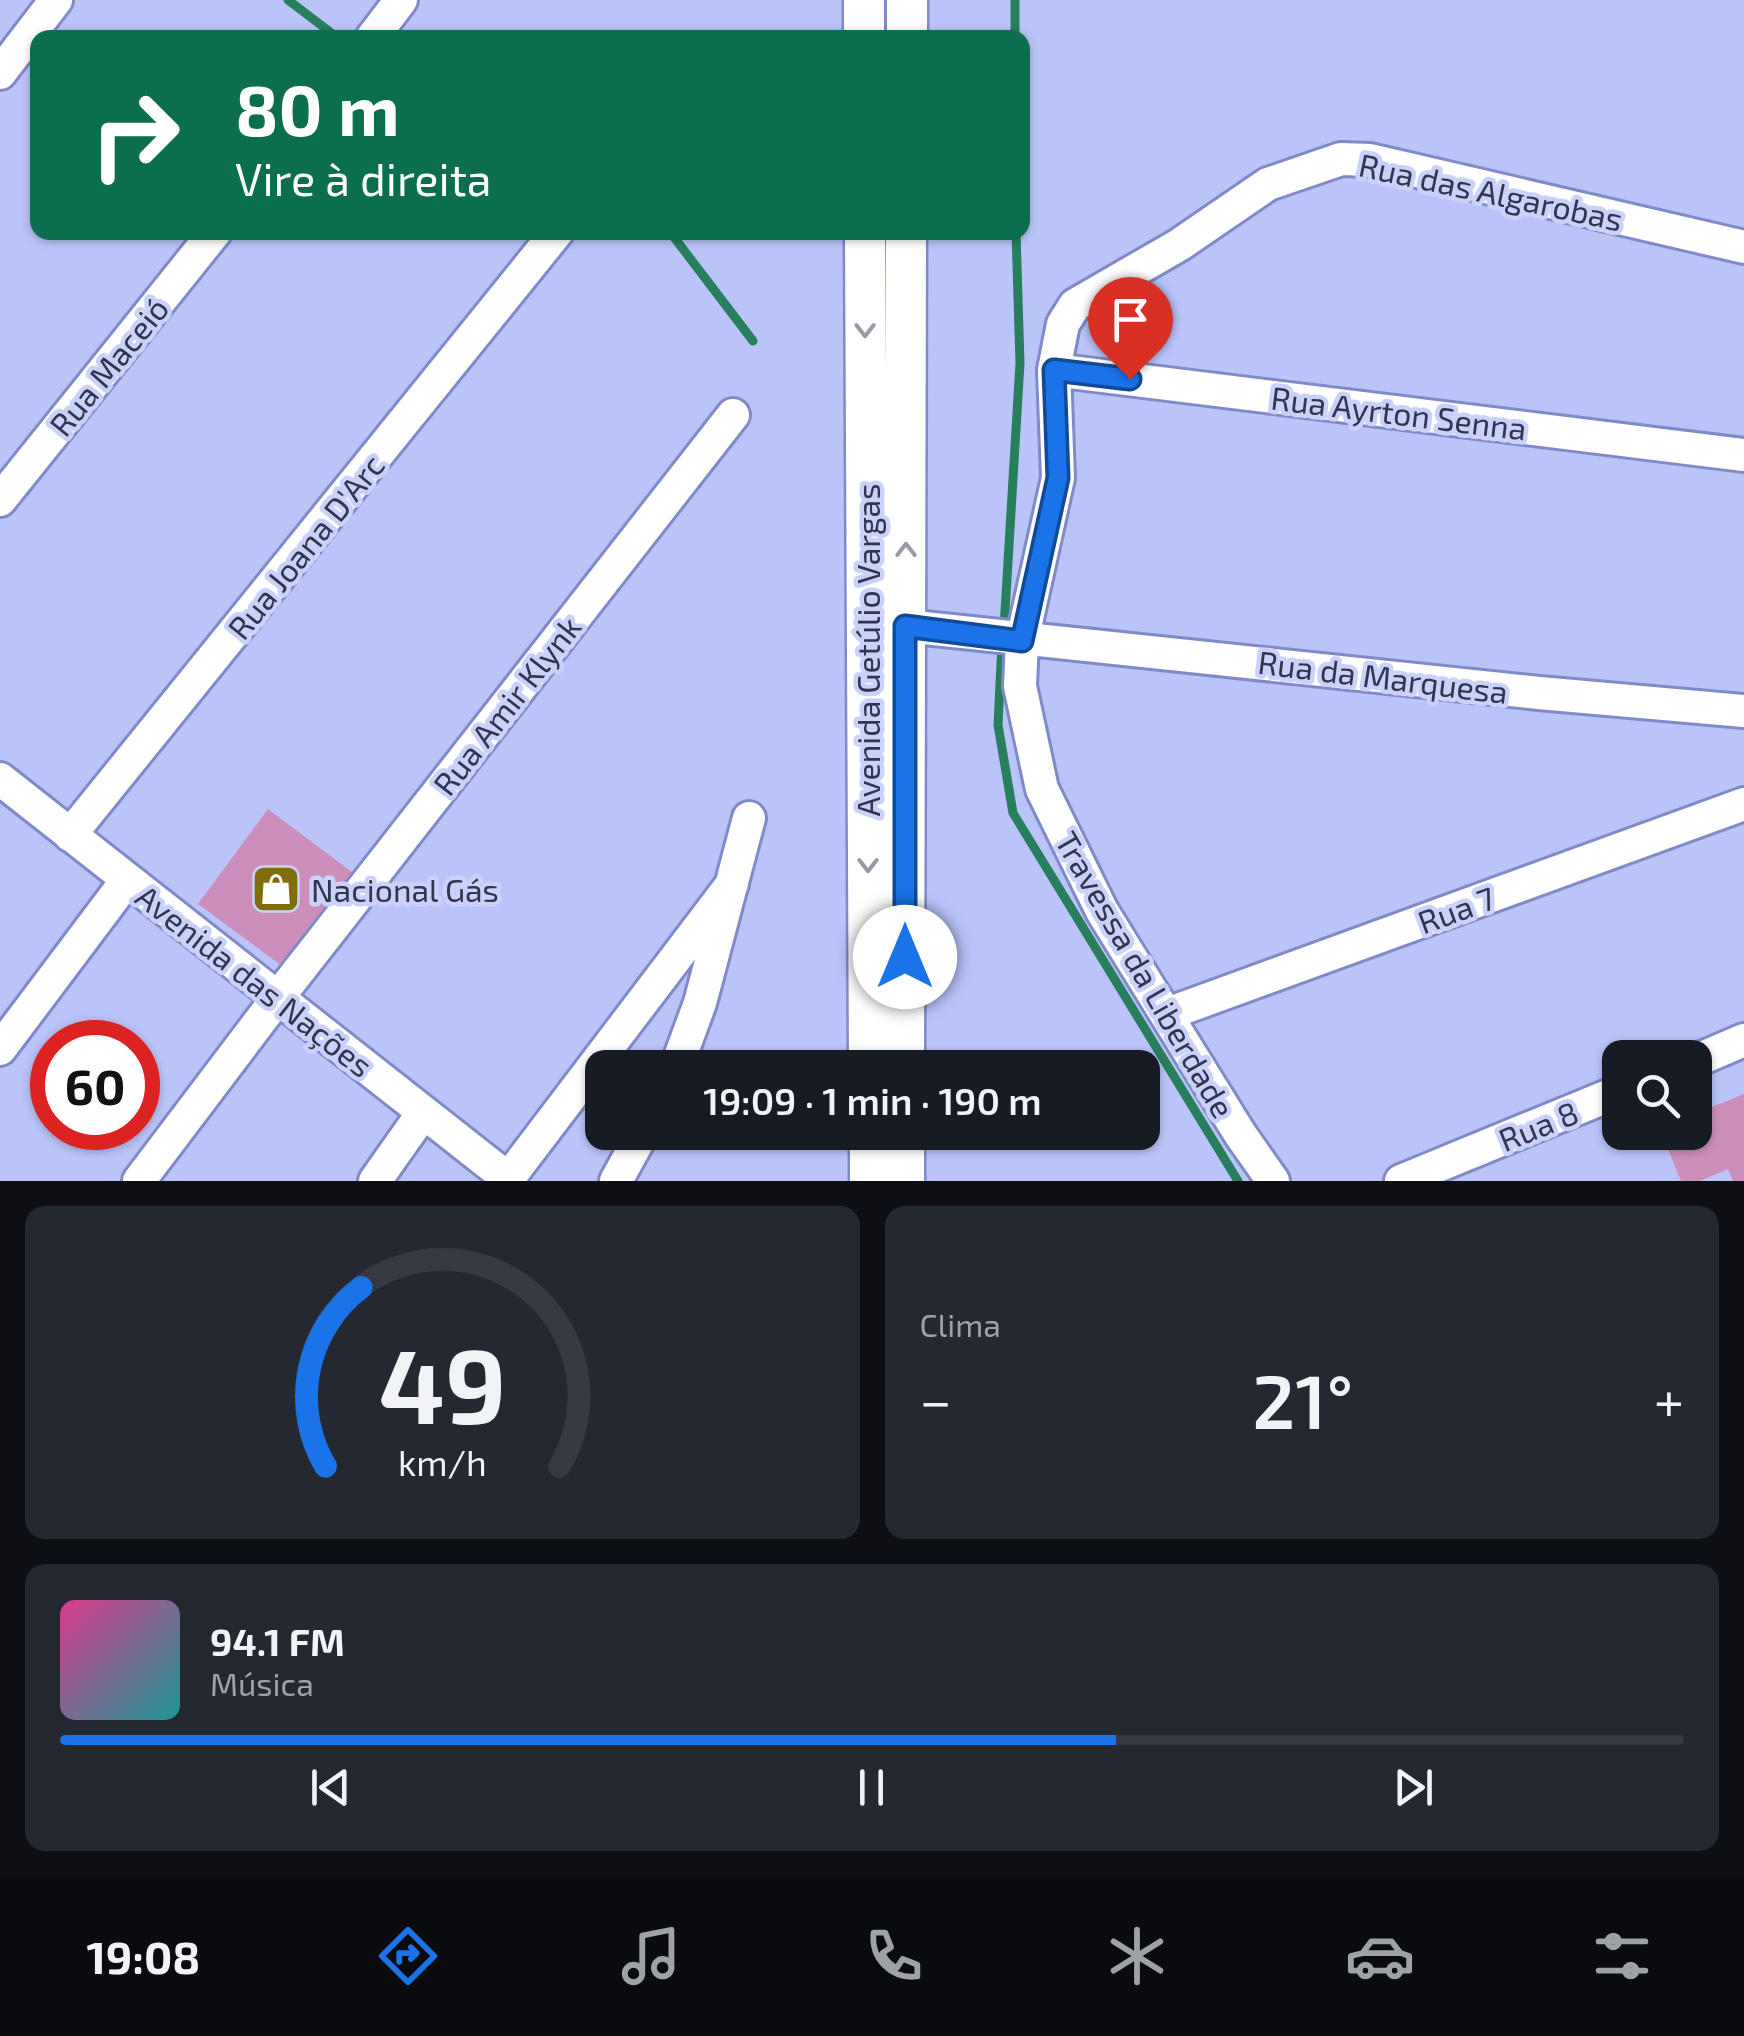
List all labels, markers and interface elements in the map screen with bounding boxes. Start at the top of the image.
text: 80 m [235,66,400,150]
icon: right [70,70,200,200]
street label: Rua das Algarobas [1356,144,1626,238]
text: Vire à direita [235,151,492,205]
pin [1088,277,1173,380]
street label: Rua Maceió [41,289,175,443]
icon: arrive [1103,292,1158,347]
one-way arrow [855,322,876,338]
street label: Rua Ayrton Senna [1269,377,1529,447]
street label: Rua Joana D'Arc [219,446,391,646]
street label: Avenida Getúlio Vargas [848,484,886,816]
one-way arrow [895,542,916,558]
street label: Rua Amir Klynk [424,608,588,802]
street label: Rua da Marquesa [1256,642,1510,710]
street label: Travessa da Liberdade [1049,824,1243,1124]
one-way arrow [857,858,879,873]
shop icon: Nacional Gás [250,863,302,915]
place label: Nacional Gás [311,870,499,908]
street label: Avenida das Nações [128,876,381,1086]
street label: Rua 7 [1412,878,1500,940]
position arrow [853,905,957,1009]
speed limit sign: 60 [30,1020,160,1150]
map controls [1602,1040,1712,1150]
button: search [1602,1040,1712,1150]
text: 19:09 · 1 min · 190 m [703,1077,1042,1123]
street label: Rua 8 [1493,1092,1583,1158]
text: Clima [920,1305,1001,1343]
text: 49 [378,1320,506,1445]
text: 21° [1252,1354,1353,1444]
text: − [920,1366,952,1432]
text: + [1654,1366,1684,1432]
text: km/h [398,1440,487,1483]
text: 94.1 FM [210,1618,345,1664]
text: Música [210,1664,314,1702]
icon: previous [303,1760,358,1815]
icon: pause [844,1760,899,1815]
icon: next [1386,1760,1441,1815]
icon: directions [373,1921,443,1991]
icon: music [616,1921,686,1991]
icon: phone [859,1921,929,1991]
icon: climate [1102,1921,1172,1991]
icon: car [1345,1921,1415,1991]
icon: filters [1587,1921,1657,1991]
text: 19:08 [86,1929,200,1983]

